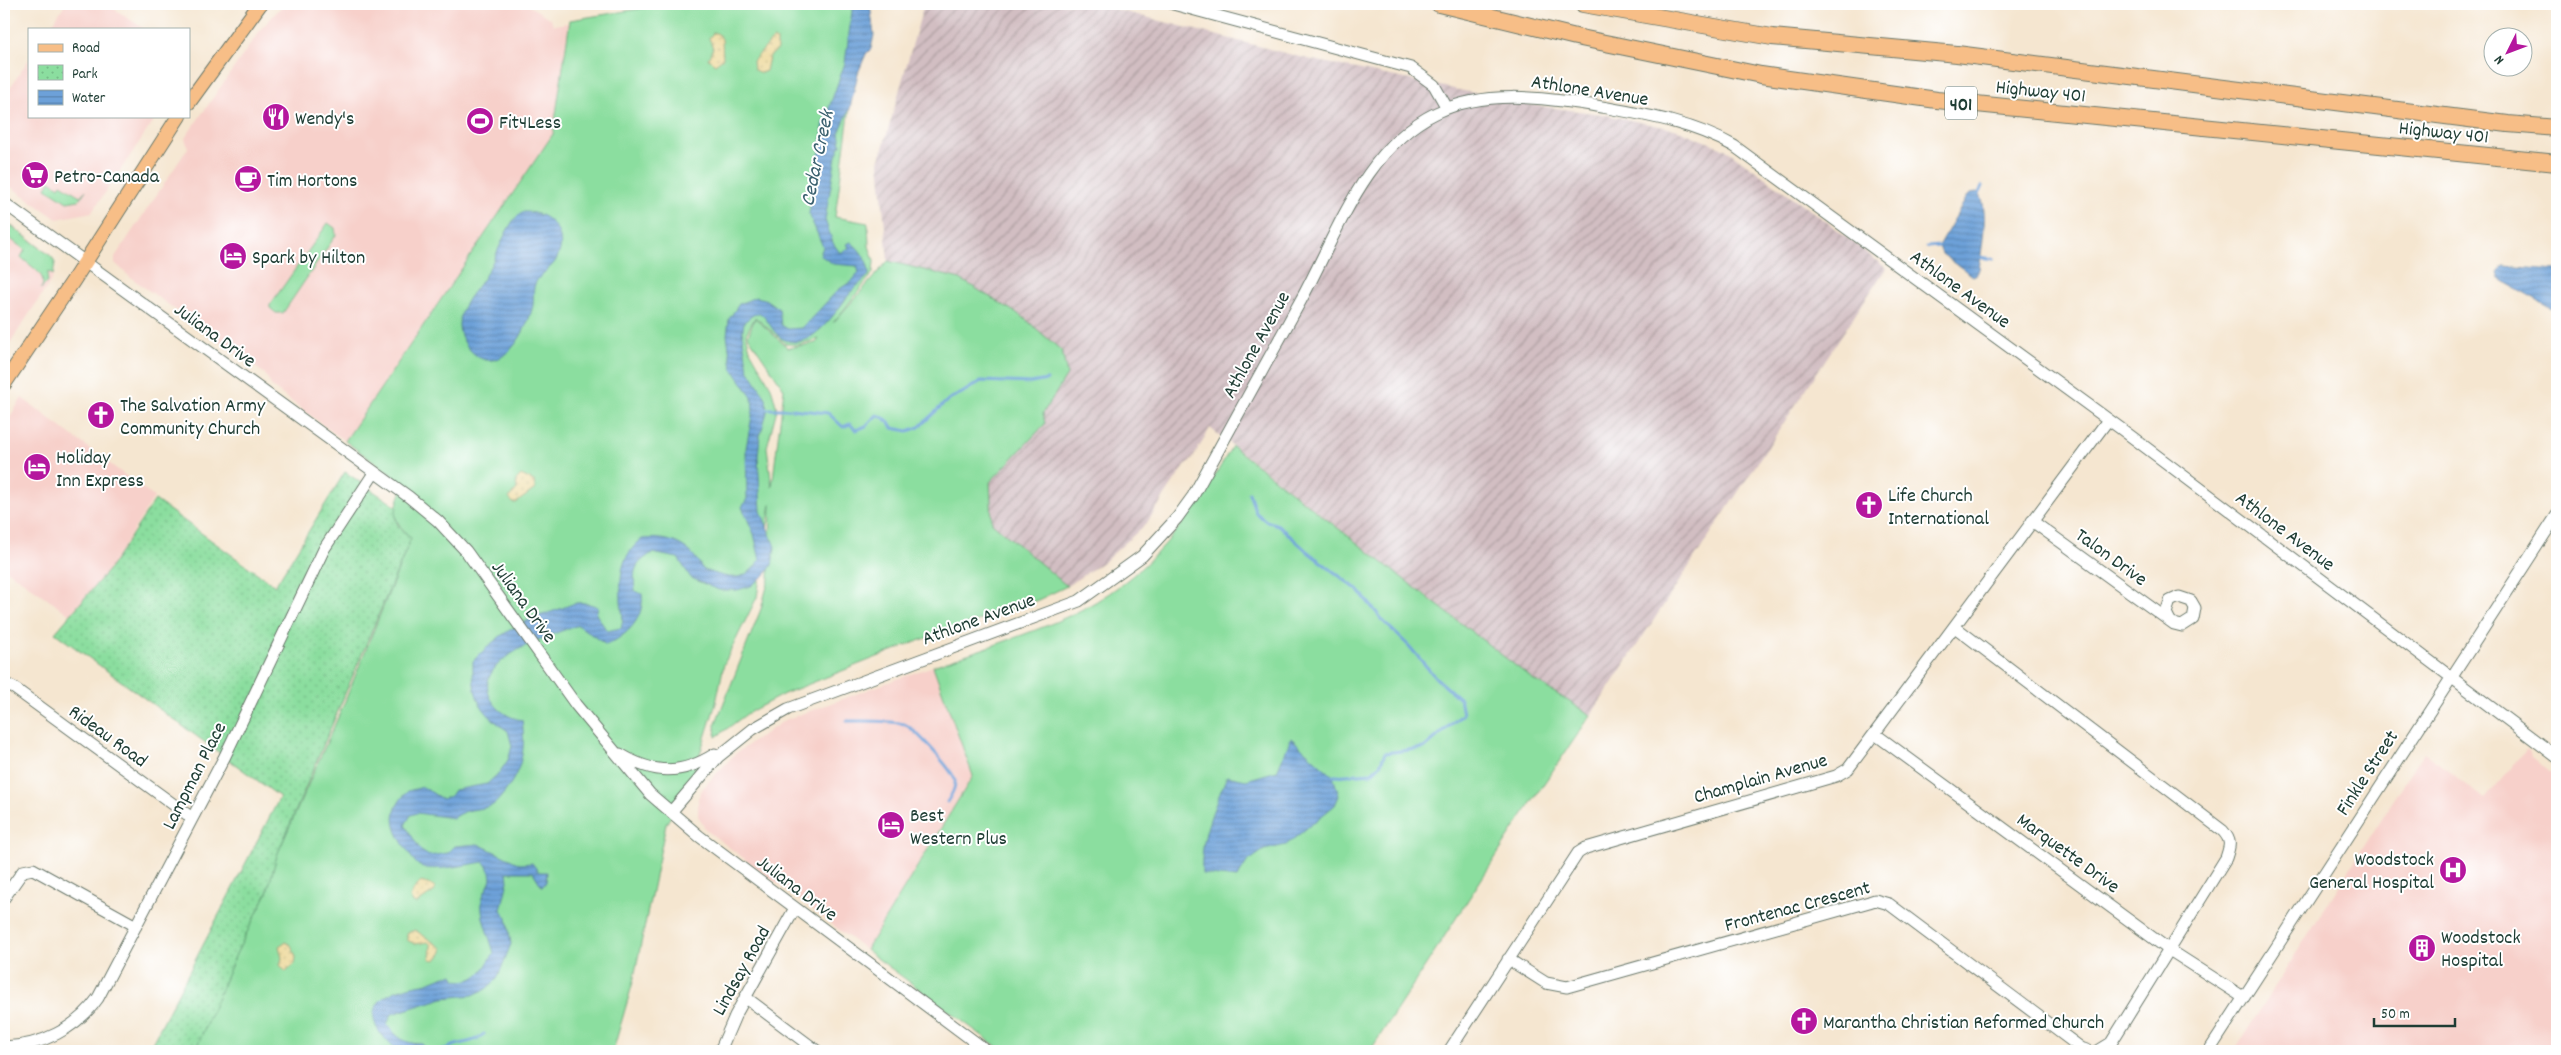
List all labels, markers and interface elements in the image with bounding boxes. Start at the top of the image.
legend [28,28,190,118]
north arrow [2484,28,2534,78]
text: Road [72,38,100,60]
text: N [2490,50,2510,69]
text: Park [72,64,98,86]
street label: Athlone Avenue [1529,69,1650,115]
street label: Highway 401 [1994,74,2087,112]
road number: 401 [1945,86,1977,120]
text: Water [72,88,106,110]
restaurant icon: Wendy's [261,102,291,132]
place label: Wendy's [295,106,354,134]
sports icon: Fit4Less [465,106,495,136]
water label: Cedar Creek [794,106,844,209]
place label: Fit4Less [499,110,561,138]
street label: Highway 401 [2397,115,2490,153]
supermarket icon: Petro-Canada [20,160,50,190]
place label: Petro-Canada [54,164,160,192]
cafe icon: Tim Hortons [233,164,263,194]
place label: Tim Hortons [267,168,357,196]
hotel icon: Spark by Hilton [218,241,248,271]
street label: Athlone Avenue [1903,244,2016,337]
place label: Spark by Hilton [252,245,365,273]
street label: Athlone Avenue [1217,287,1299,404]
street label: Juliana Drive [167,297,261,376]
place label: The Salvation Army Community Church [120,393,266,444]
church icon: The Salvation Army Community Church [86,400,116,430]
place label: Holiday Inn Express [56,445,144,496]
hotel icon: Holiday Inn Express [22,452,52,482]
place label: Life Church International [1888,483,1989,534]
street label: Athlone Avenue [2228,486,2340,579]
church icon: Life Church International [1854,490,1884,520]
street label: Talon Drive [2068,523,2152,594]
street label: Juliana Drive [483,556,562,650]
street label: Athlone Avenue [919,587,1040,654]
street label: Rideau Road [62,699,153,776]
street label: Lampman Place [157,717,235,835]
street label: Finkle Street [2330,725,2407,822]
street label: Champlain Avenue [1691,747,1831,812]
place label: Best Western Plus [910,803,1007,854]
street label: Marquette Drive [2010,807,2125,902]
hotel icon: Best Western Plus [876,810,906,840]
place label: Woodstock General Hospital [2309,847,2434,898]
street label: Juliana Drive [750,849,843,929]
hospital icon: Woodstock General Hospital [2438,855,2468,885]
street label: Frontenac Crescent [1722,875,1874,941]
street label: Lindsay Road [707,922,779,1021]
place label: Woodstock Hospital [2441,925,2521,976]
building icon: Woodstock Hospital [2407,933,2437,963]
scale bar [2374,995,2455,1027]
text: 50 m [2381,1004,2410,1026]
church icon: Marantha Christian Reformed Church [1789,1006,1819,1036]
place label: Marantha Christian Reformed Church [1823,1010,2104,1038]

